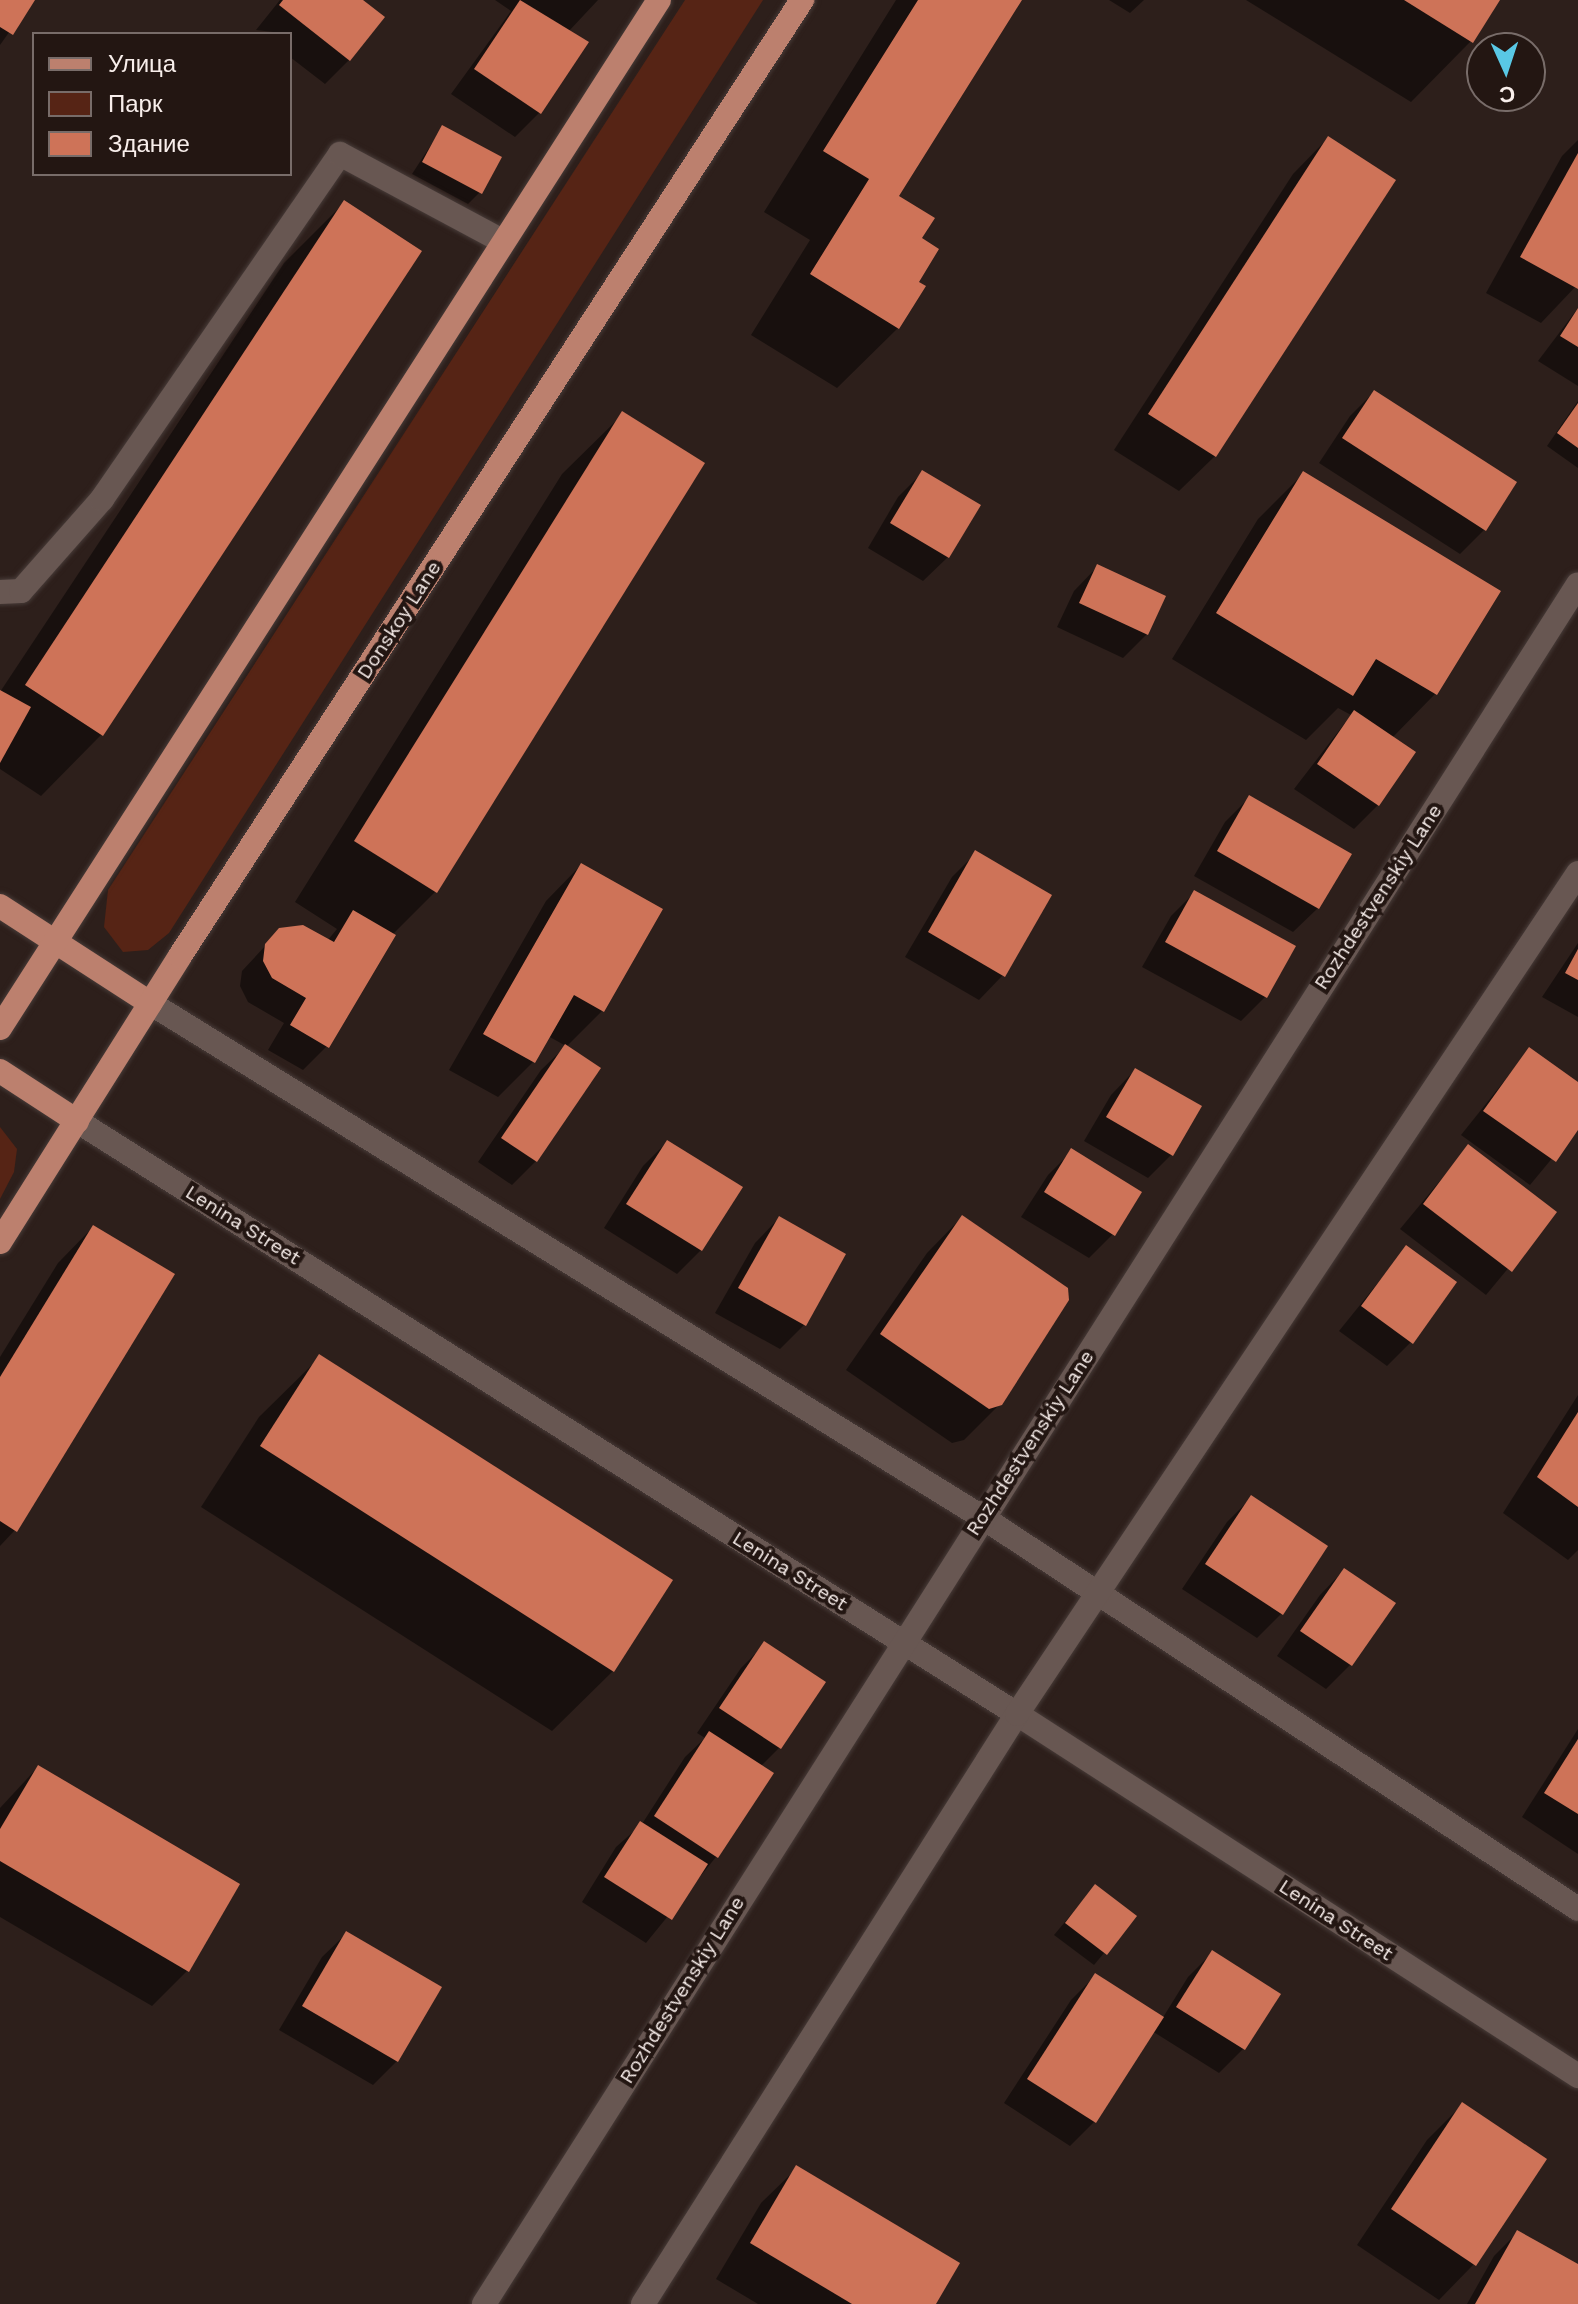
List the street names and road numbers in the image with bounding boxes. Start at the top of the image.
street label: Donskoy Lane [352,556,446,684]
street label: Rozhdestvenskiy Lane [1309,800,1447,994]
street label: Lenina Street [181,1180,305,1270]
street label: Rozhdestvenskiy Lane [961,1346,1099,1540]
street label: Lenina Street [728,1526,852,1616]
street label: Lenina Street [1274,1874,1398,1966]
street label: Rozhdestvenskiy Lane [614,1892,750,2088]

